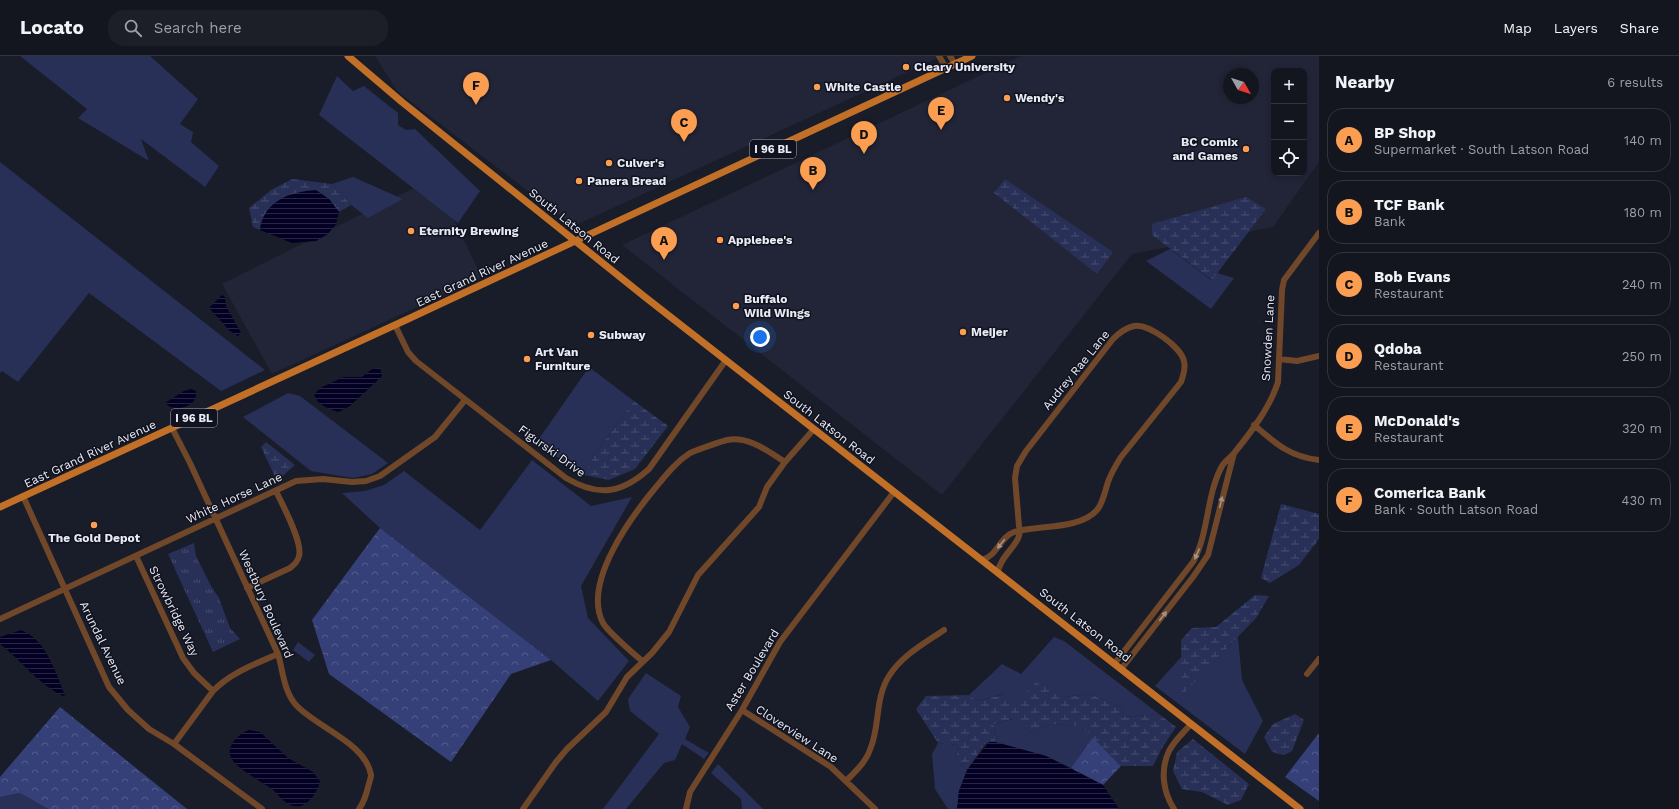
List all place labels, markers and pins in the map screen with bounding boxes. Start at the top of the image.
place label: Cleary University [914,60,1015,74]
marker: Cleary University [901,62,911,72]
pin: F [463,72,489,105]
place label: White Castle [825,80,901,94]
marker: White Castle [812,82,822,92]
place label: Wendy's [1015,91,1065,105]
marker: Wendy's [1002,93,1012,103]
pin: E [928,97,954,130]
pin: C [671,109,697,142]
pin: D [851,121,877,154]
place label: BC Comix and Games [1172,135,1239,163]
marker: BC Comix and Games [1241,144,1251,154]
place label: Culver's [617,156,665,170]
pin: B [800,157,826,190]
marker: Culver's [604,158,614,168]
place label: Panera Bread [587,174,666,188]
marker: Panera Bread [574,176,584,186]
place label: Eternity Brewing [419,224,519,238]
marker: Eternity Brewing [406,226,416,236]
pin: A [651,227,677,260]
place label: Applebee's [728,233,793,247]
marker: Applebee's [715,235,725,245]
place label: Buffalo Wild Wings [744,292,811,320]
marker: Buffalo Wild Wings [731,301,741,311]
place label: Meijer [971,325,1009,339]
marker: Meijer [958,327,968,337]
place label: Subway [599,328,646,342]
marker: Subway [586,330,596,340]
place label: Art Van Furniture [535,345,590,373]
marker: Art Van Furniture [522,354,532,364]
marker: The Gold Depot [89,520,99,530]
place label: The Gold Depot [48,531,141,545]

